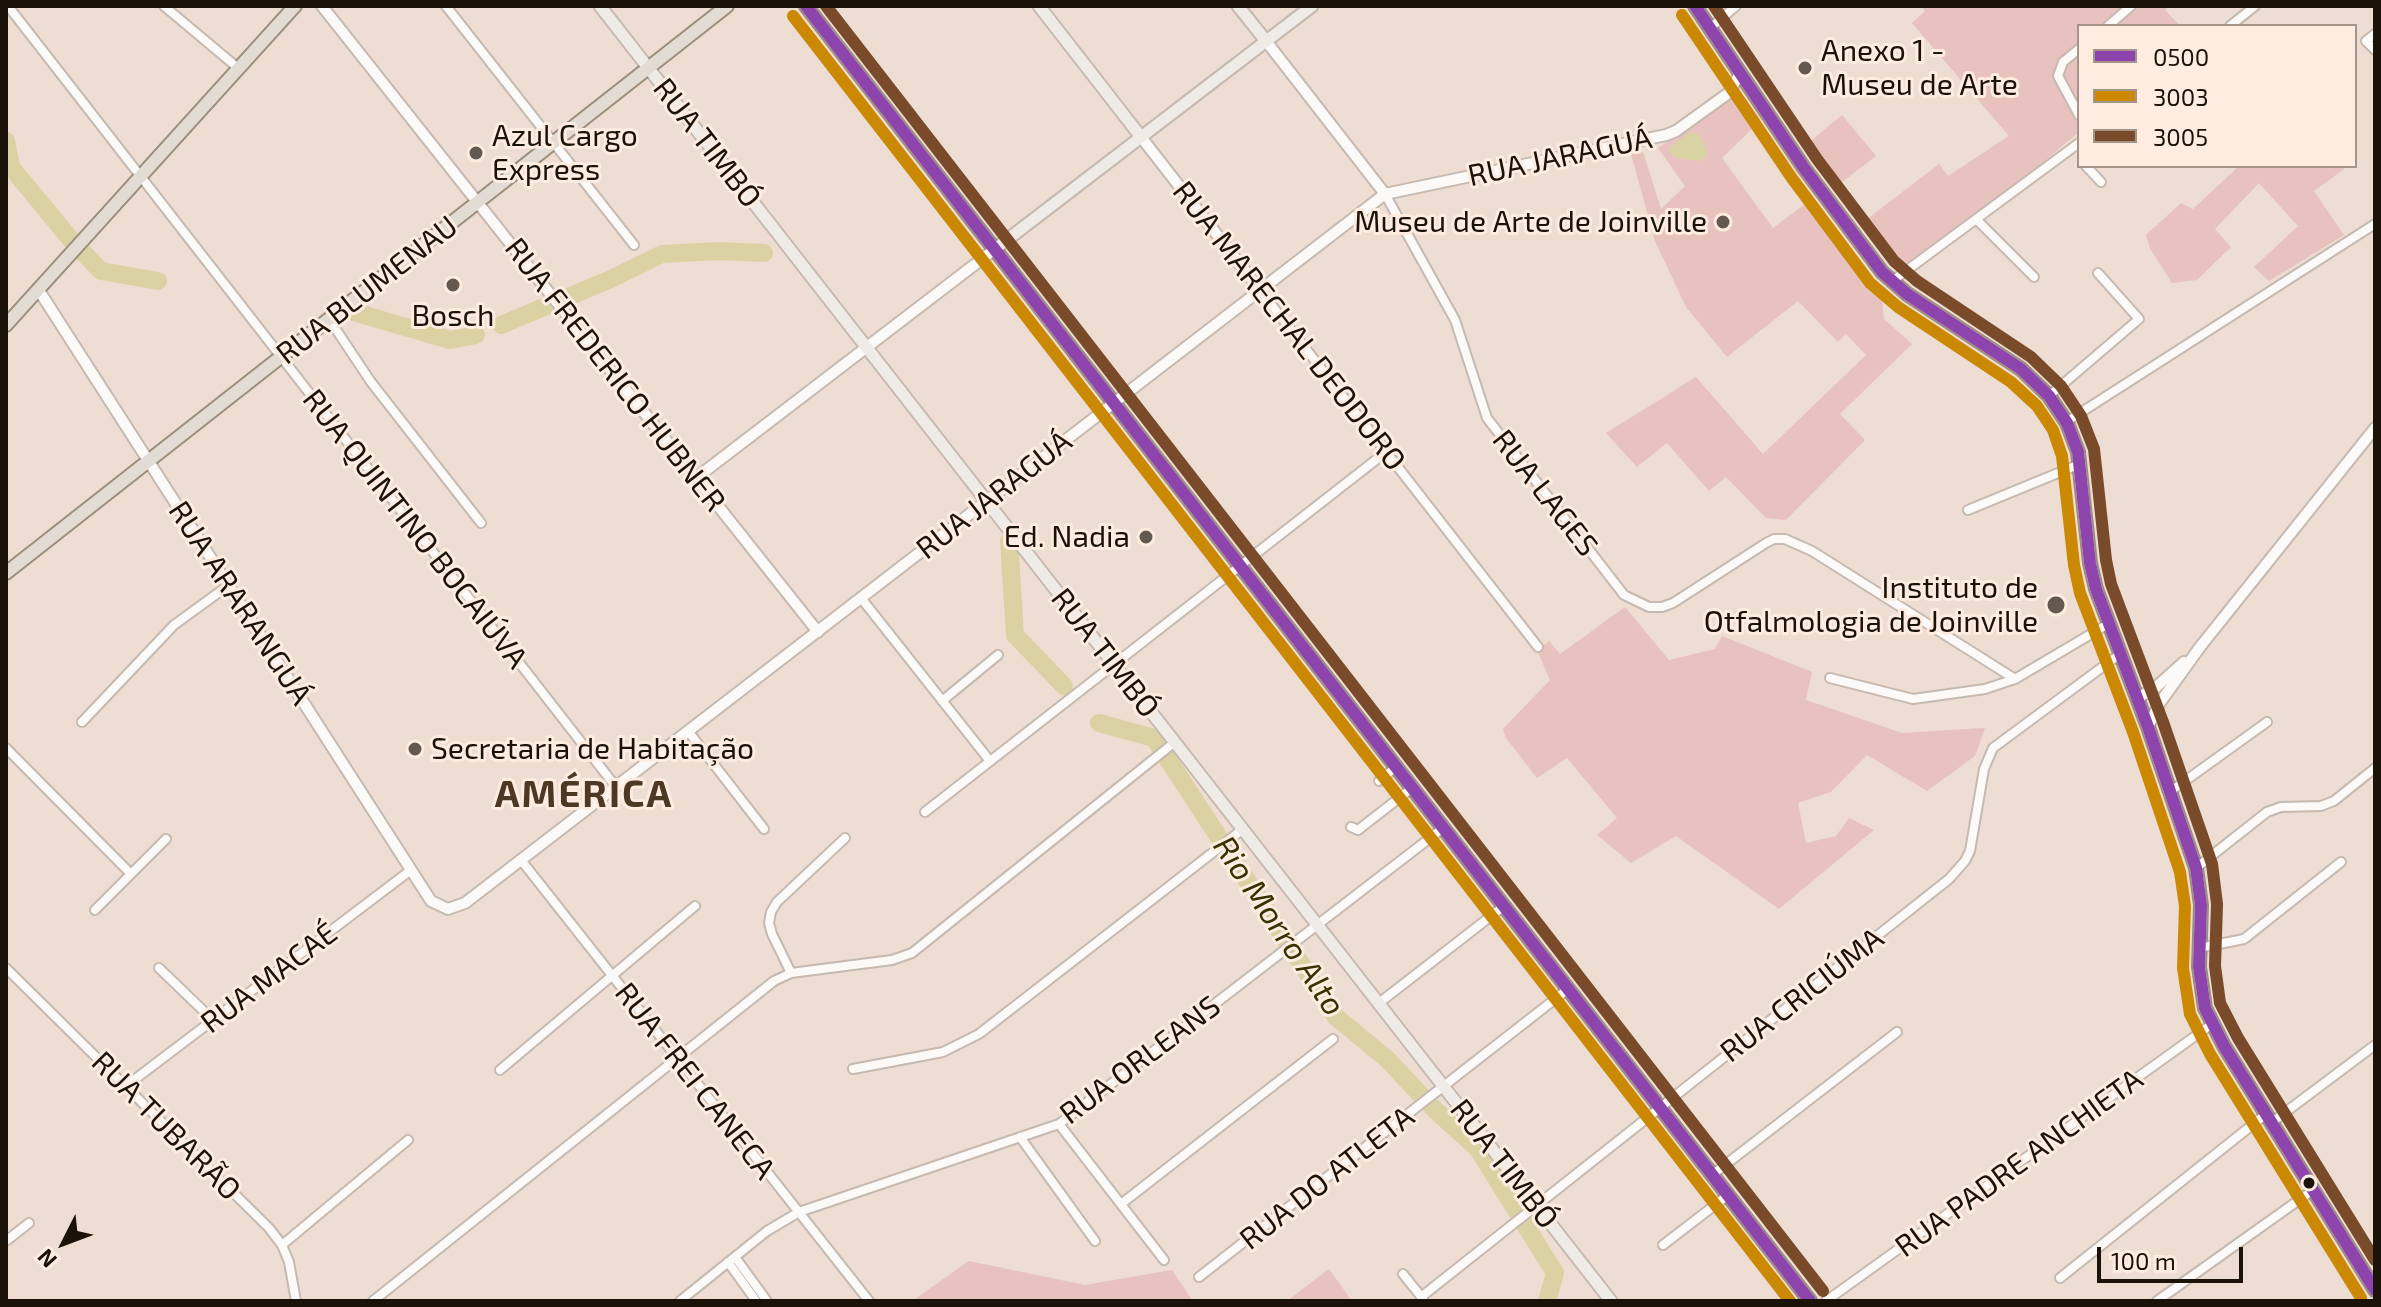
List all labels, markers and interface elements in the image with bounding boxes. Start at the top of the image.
legend [2077,24,2357,168]
place label: Anexo 1 - Museu de Arte [1821,33,2018,104]
text: 0500 [2153,42,2209,71]
marker: Anexo 1 - Museu de Arte [1796,59,1814,77]
street label: RUA TIMBÓ [645,71,769,215]
text: 3003 [2153,82,2209,111]
place label: Azul Cargo Express [492,118,638,188]
street label: RUA JARAGUÁ [1465,120,1655,194]
text: 3005 [2153,122,2208,151]
marker: Azul Cargo Express [467,144,485,162]
street label: RUA MARECHAL DEODORO [1165,174,1413,478]
place label: Museu de Arte de Joinville [1354,204,1707,240]
street label: RUA BLUMENAU [269,208,465,372]
marker: Museu de Arte de Joinville [1714,213,1732,231]
street label: RUA FREDERICO HUBNER [497,231,733,519]
marker: Bosch [444,276,462,294]
place label: Bosch [412,298,494,334]
street label: RUA QUINTINO BOCAIÚVA [295,382,535,676]
street label: RUA JARAGUÁ [909,423,1079,567]
street label: RUA LAGES [1485,423,1605,563]
street label: RUA ARARANGUÁ [161,495,319,711]
place label: Ed. Nadia [1004,519,1130,555]
marker: Ed. Nadia [1137,528,1155,546]
place label: Instituto de Otfalmologia de Joinville [1704,570,2038,640]
street label: RUA TIMBÓ [1043,581,1167,725]
marker: Instituto de Otfalmologia de Joinville [2045,594,2067,616]
place label: Secretaria de Habitação [431,731,754,767]
marker: Secretaria de Habitação [406,740,424,758]
district label: AMÉRICA [495,771,673,817]
water label: Rio Morro Alto [1205,829,1353,1023]
street label: RUA MACAÉ [194,915,344,1041]
street label: RUA CRICIÚMA [1713,920,1891,1070]
street label: RUA FREI CANECA [607,976,783,1186]
street label: RUA ORLEANS [1053,988,1227,1132]
street label: RUA TUBARÃO [84,1044,248,1208]
street label: RUA PADRE ANCHIETA [1888,1061,2150,1265]
street label: RUA TIMBÓ [1442,1092,1566,1236]
street label: RUA DO ATLETA [1233,1099,1421,1257]
unlabelled marker [2301,1175,2317,1191]
north arrow [24,1203,104,1283]
scale bar [2101,1231,2247,1281]
text: N [31,1244,61,1274]
text: 100 m [2111,1246,2176,1275]

